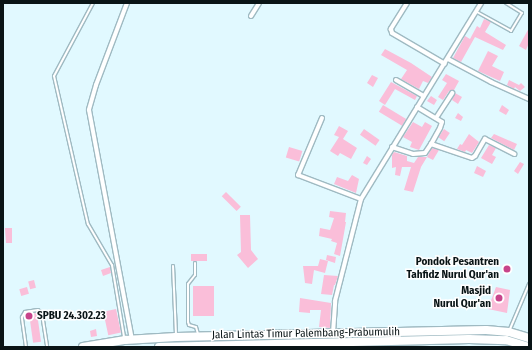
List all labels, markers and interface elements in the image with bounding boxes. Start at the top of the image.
place label: Pondok Pesantren Tahfidz Nurul Qur'an [406,256,499,282]
marker: Pondok Pesantren Tahfidz Nurul Qur'an [502,264,512,274]
place label: Masjid Nurul Qur'an [433,285,491,311]
marker: Masjid Nurul Qur'an [494,293,504,303]
place label: SPBU 24.302.23 [37,309,106,323]
marker: SPBU 24.302.23 [24,311,34,321]
street label: Jalan Lintas Timur Palembang-Prabumulih [212,326,400,342]

